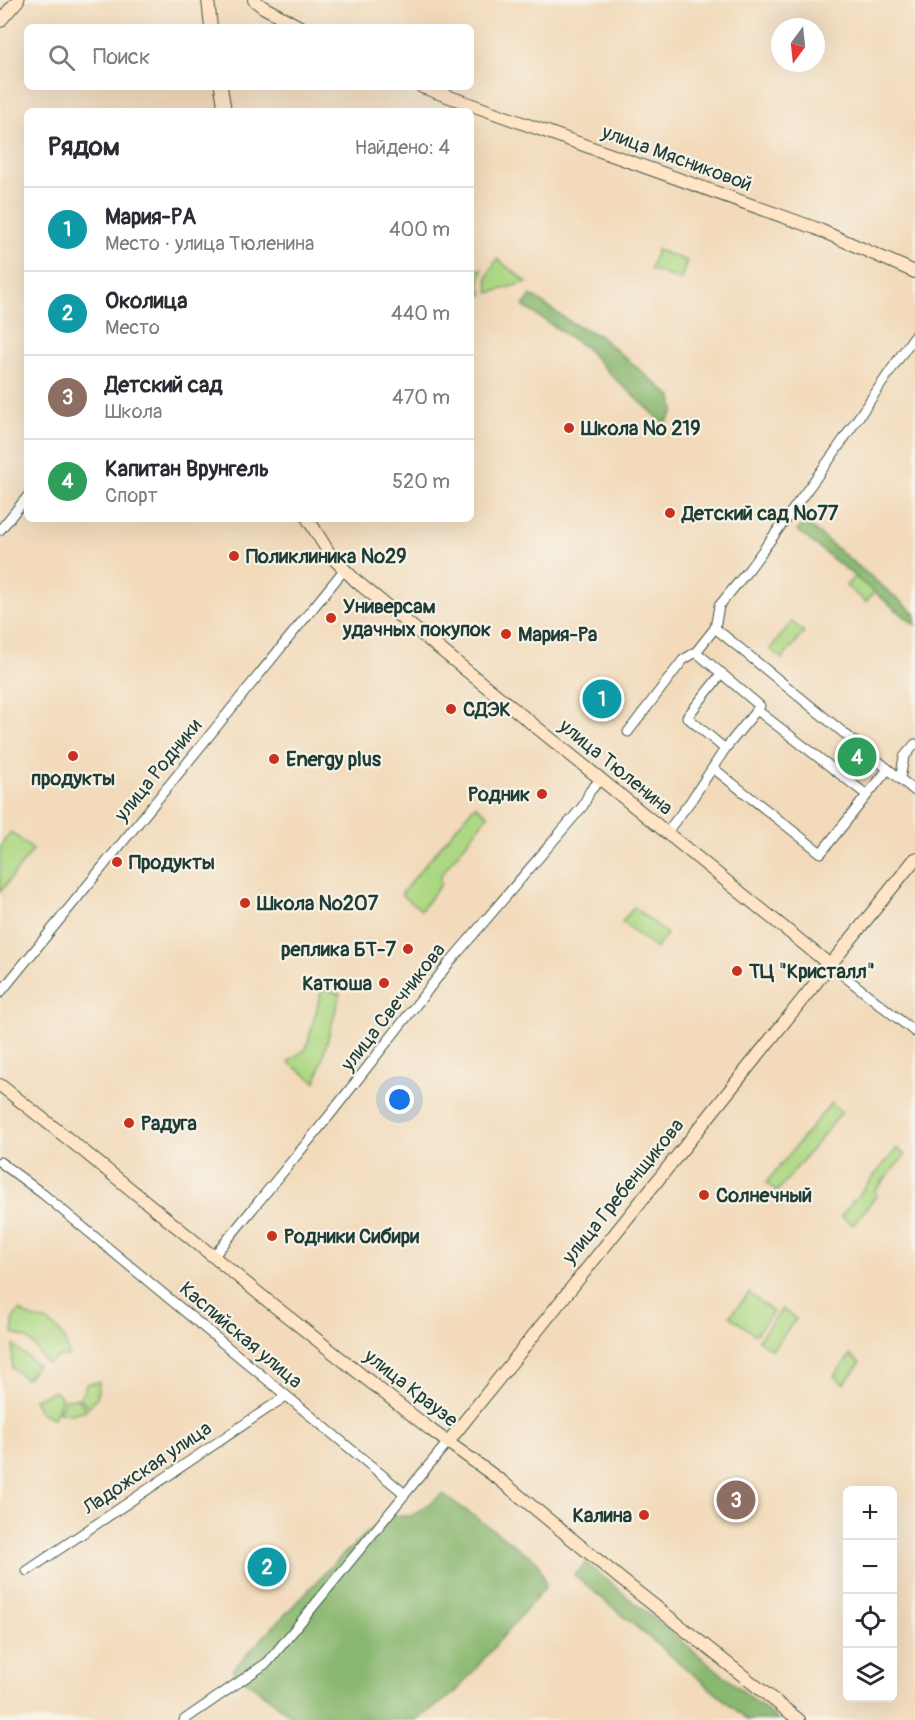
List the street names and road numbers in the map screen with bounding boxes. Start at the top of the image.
street label: улица Мясниковой [597,119,756,197]
street label: улица Тюленина [553,713,678,821]
street label: улица Родники [108,714,207,827]
street label: улица Свечникова [335,938,451,1077]
street label: улица Гребенщикова [556,1113,689,1269]
street label: Каспийская улица [174,1276,308,1394]
street label: улица Краузе [358,1343,463,1433]
street label: Ладожская улица [77,1416,216,1521]

